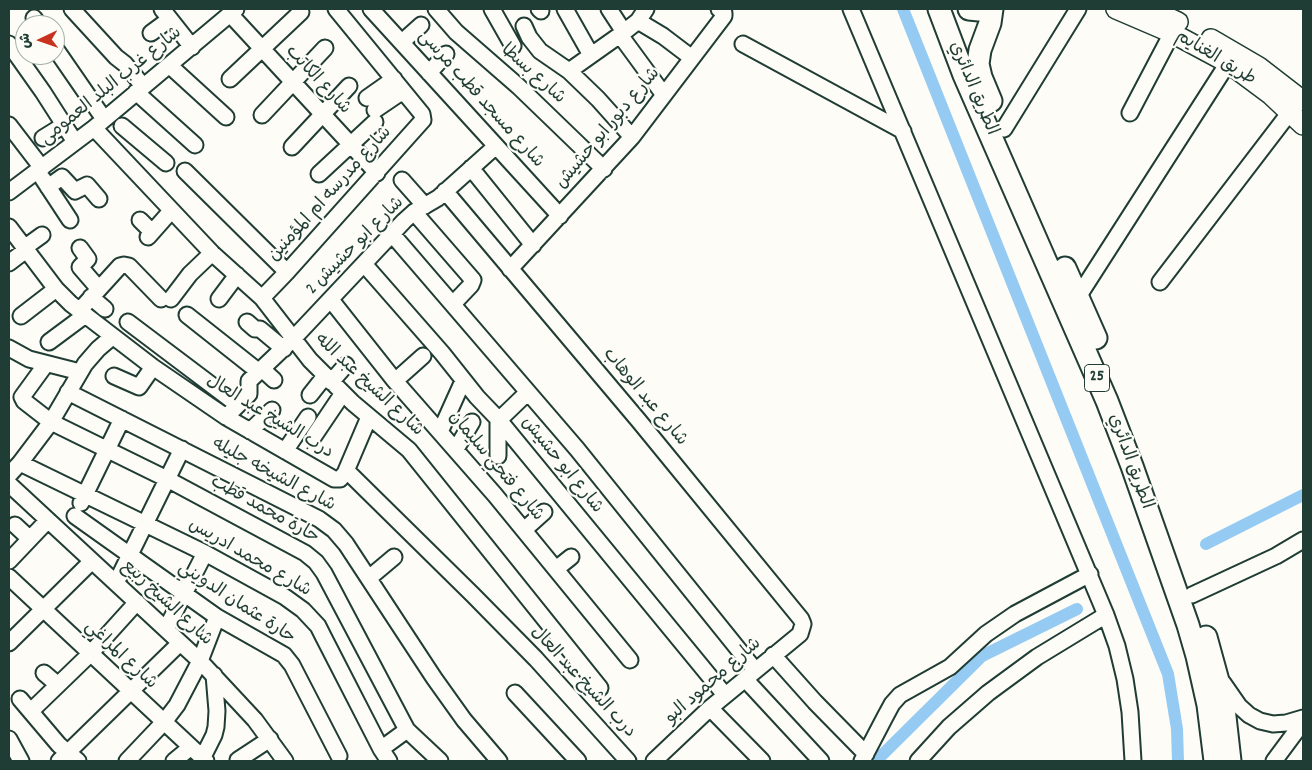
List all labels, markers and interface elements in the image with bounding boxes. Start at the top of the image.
north arrow [15,15,65,65]
street label: شارع غرب البلد العمومى [37,23,187,151]
street label: شارع مسجد قطب مرسى [412,27,548,173]
street label: طريق الغنايم [1171,27,1259,91]
text: ش [16,33,36,49]
street label: الطريق الدائري [943,39,1001,139]
street label: شارع بسطا [495,40,569,110]
street label: شارع الكاتب [280,42,354,120]
street label: شارع دبور ابو حشيش [552,64,666,194]
street label: شارع مدرسه ام المؤمنين [265,123,397,267]
street label: شارع ابو حشيش 2 [302,193,410,301]
street label: شارع الشيخ عبد الله [309,330,427,442]
street label: شارع عبد الوهاب [597,345,691,451]
road number: 25 [1084,364,1110,392]
street label: درب الشيخ عبد العال [201,371,337,465]
street label: شارع فتحي سليمان [443,408,547,526]
street label: الطريق الدائري [1102,411,1156,513]
street label: شارع ابو حشيش [515,413,607,519]
street label: شارع الشيخه جليله [207,434,339,518]
street label: حارة محمد قطب [206,472,322,550]
street label: شارع محمد ادريس [184,515,314,603]
street label: شارع الشيخ ربيع [116,556,216,652]
street label: حارة عثمان الدويني [173,558,299,650]
street label: شارع المراغي [79,617,161,695]
street label: درب الشيخ عبد العال [525,623,639,743]
street label: شارع محمود البو [661,634,767,730]

